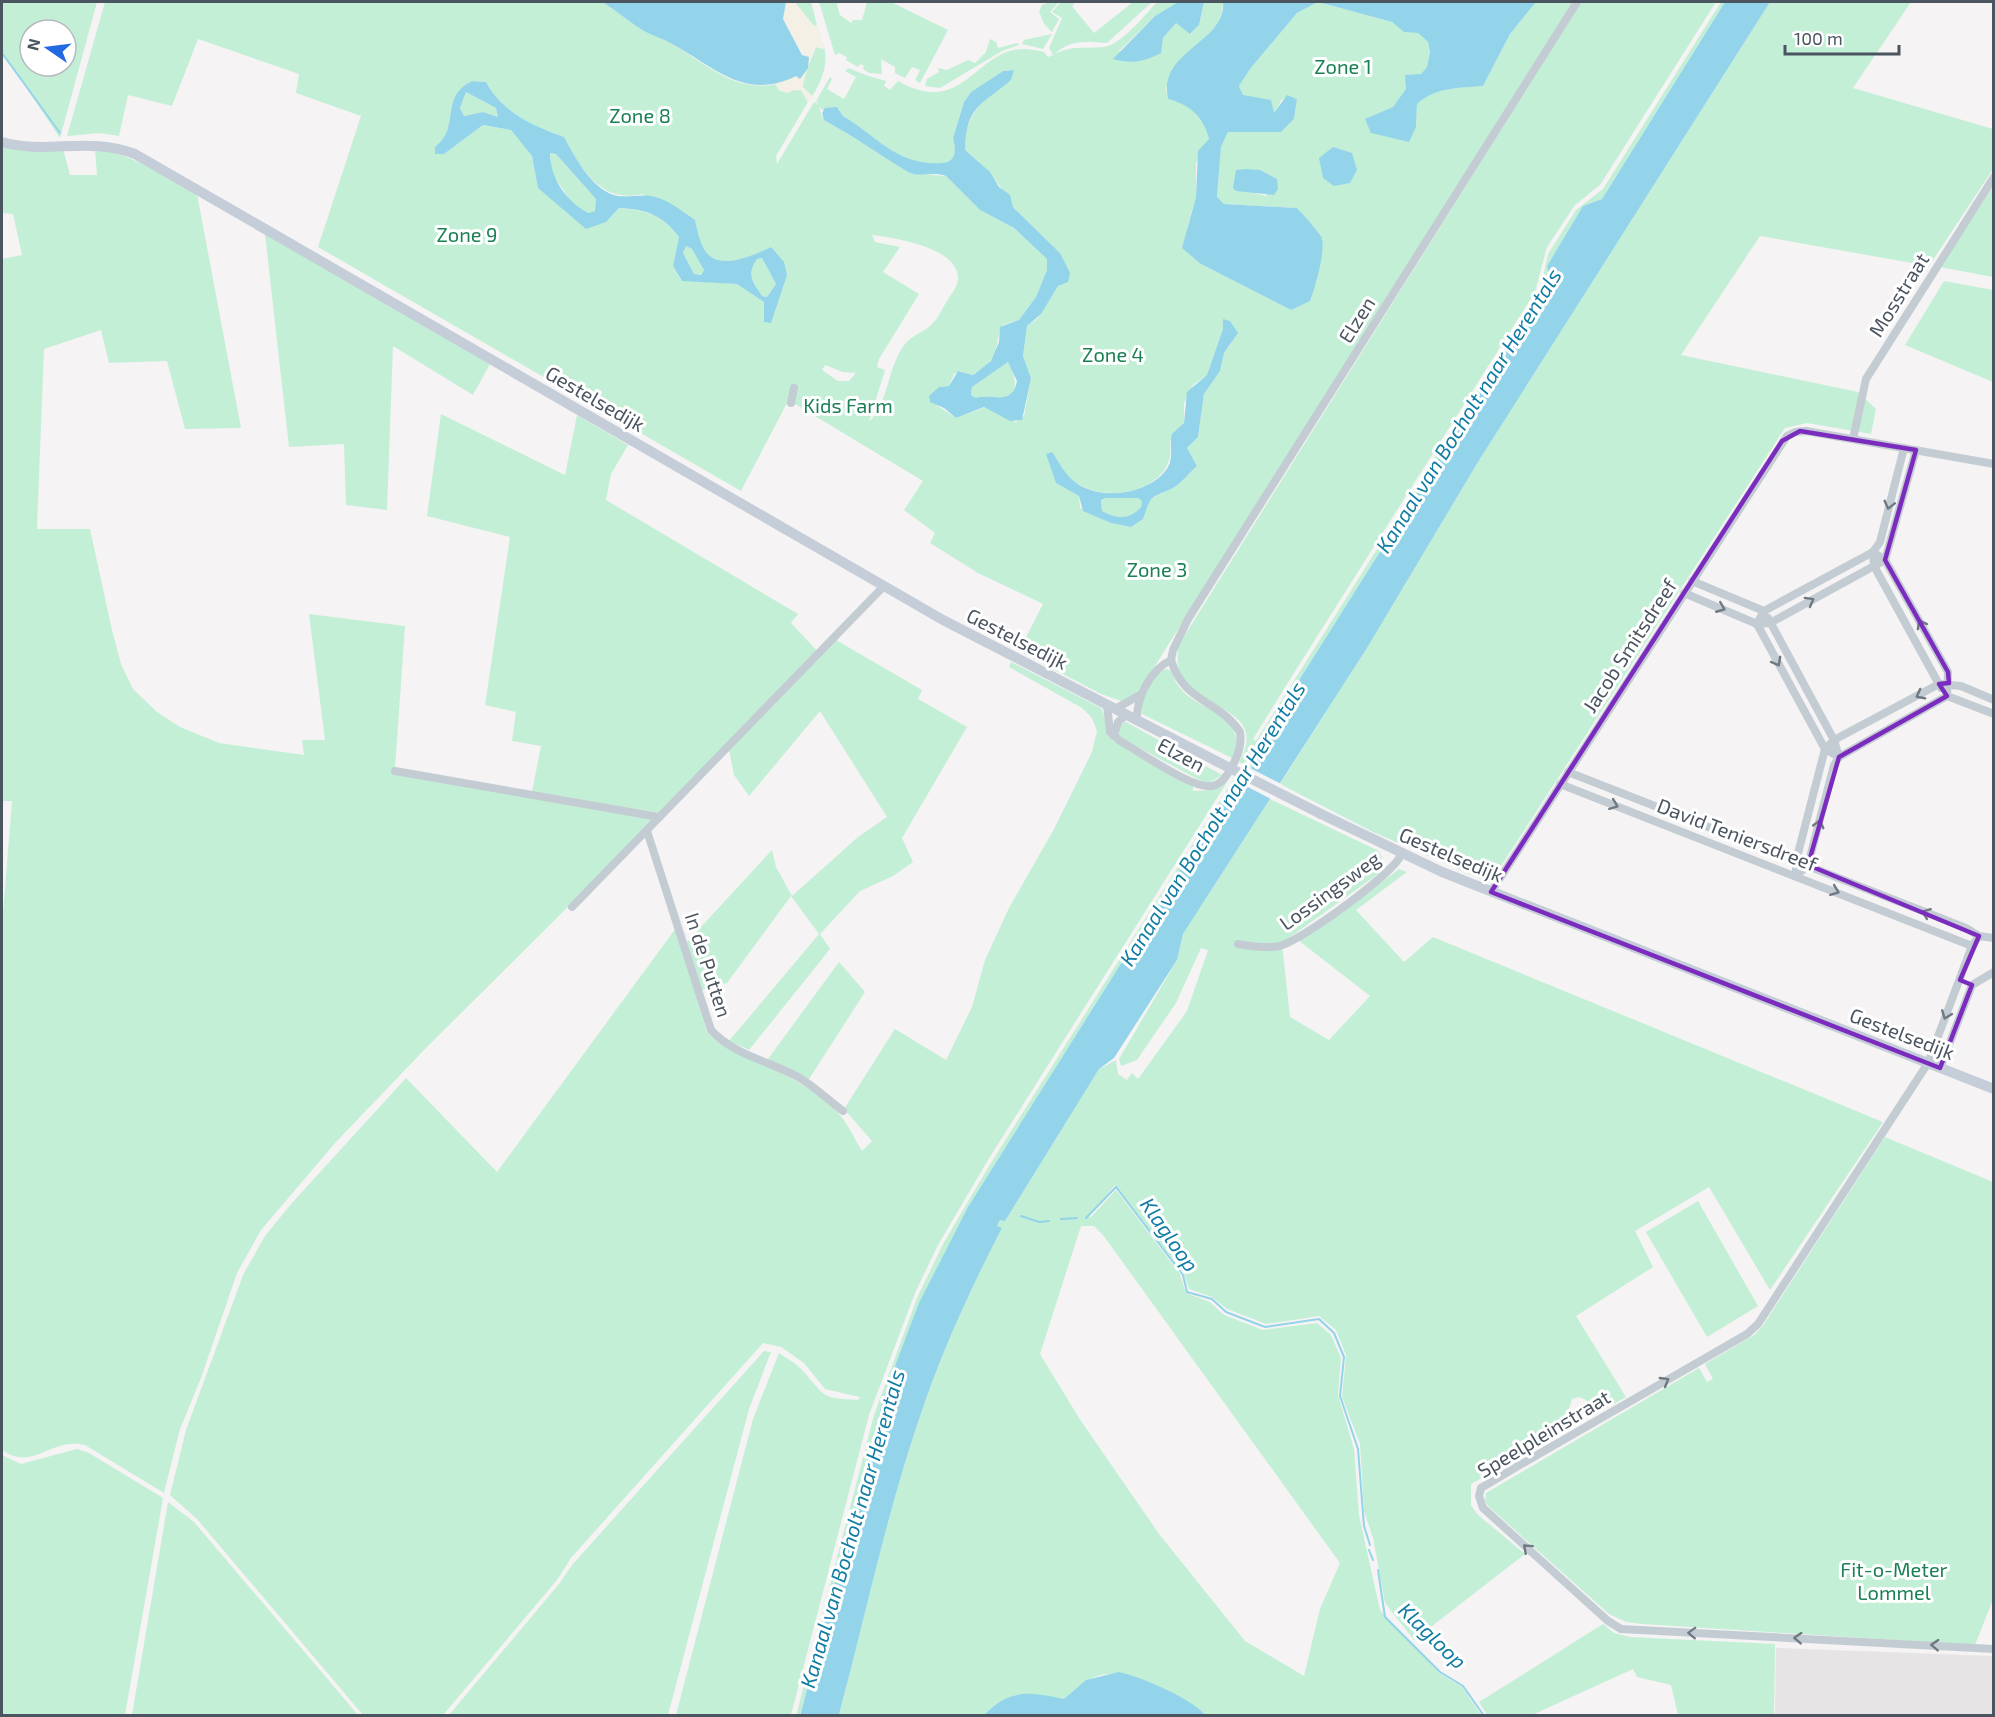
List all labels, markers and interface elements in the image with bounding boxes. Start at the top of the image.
north arrow [18,18,78,78]
scale bar [1785,18,1899,56]
text: 100 m [1794,27,1843,49]
text: N [22,36,44,52]
park label: Zone 1 [1314,54,1372,78]
park label: Zone 8 [609,103,671,127]
park label: Zone 9 [437,222,497,246]
street label: Mosstraat [1863,248,1934,341]
water label: Kanaal van Bocholt naar Herentals [1370,264,1566,557]
street label: Elzen [1333,292,1379,347]
park label: Zone 4 [1082,342,1144,366]
street label: Gestelsedijk [542,360,649,436]
park label: Kids Farm [803,393,893,417]
one-way arrow [1884,499,1897,509]
park label: Zone 3 [1127,557,1187,581]
street label: Jacob Smitsdreef [1577,574,1681,717]
one-way arrow [1803,597,1814,608]
one-way arrow [1715,601,1726,613]
street label: Gestelsedijk [963,602,1072,674]
one-way arrow [1917,620,1928,630]
one-way arrow [1770,656,1781,667]
water label: Kanaal van Bocholt naar Herentals [1114,677,1310,970]
one-way arrow [1915,688,1926,699]
street label: Elzen [1154,732,1209,776]
street label: David Teniersdreef [1654,793,1821,876]
one-way arrow [1608,798,1619,810]
one-way arrow [1811,819,1824,829]
street label: Gestelsedijk [1396,821,1507,887]
street label: Lossingsweg [1275,846,1384,935]
one-way arrow [1829,884,1840,896]
one-way arrow [1921,907,1932,920]
street label: In de Putten [681,909,737,1020]
street label: Gestelsedijk [1847,1002,1958,1064]
one-way arrow [1941,1009,1954,1020]
water label: Klagloop [1136,1192,1205,1276]
water label: Kanaal van Bocholt naar Herentals [794,1366,909,1691]
one-way arrow [1659,1377,1669,1388]
street label: Speelpleinstraat [1473,1384,1614,1482]
one-way arrow [1523,1544,1534,1555]
park label: Fit-o-Meter Lommel [1840,1557,1948,1604]
water label: Klagloop [1394,1597,1472,1673]
one-way arrow [1687,1627,1696,1639]
one-way arrow [1793,1632,1802,1645]
one-way arrow [1931,1639,1940,1652]

